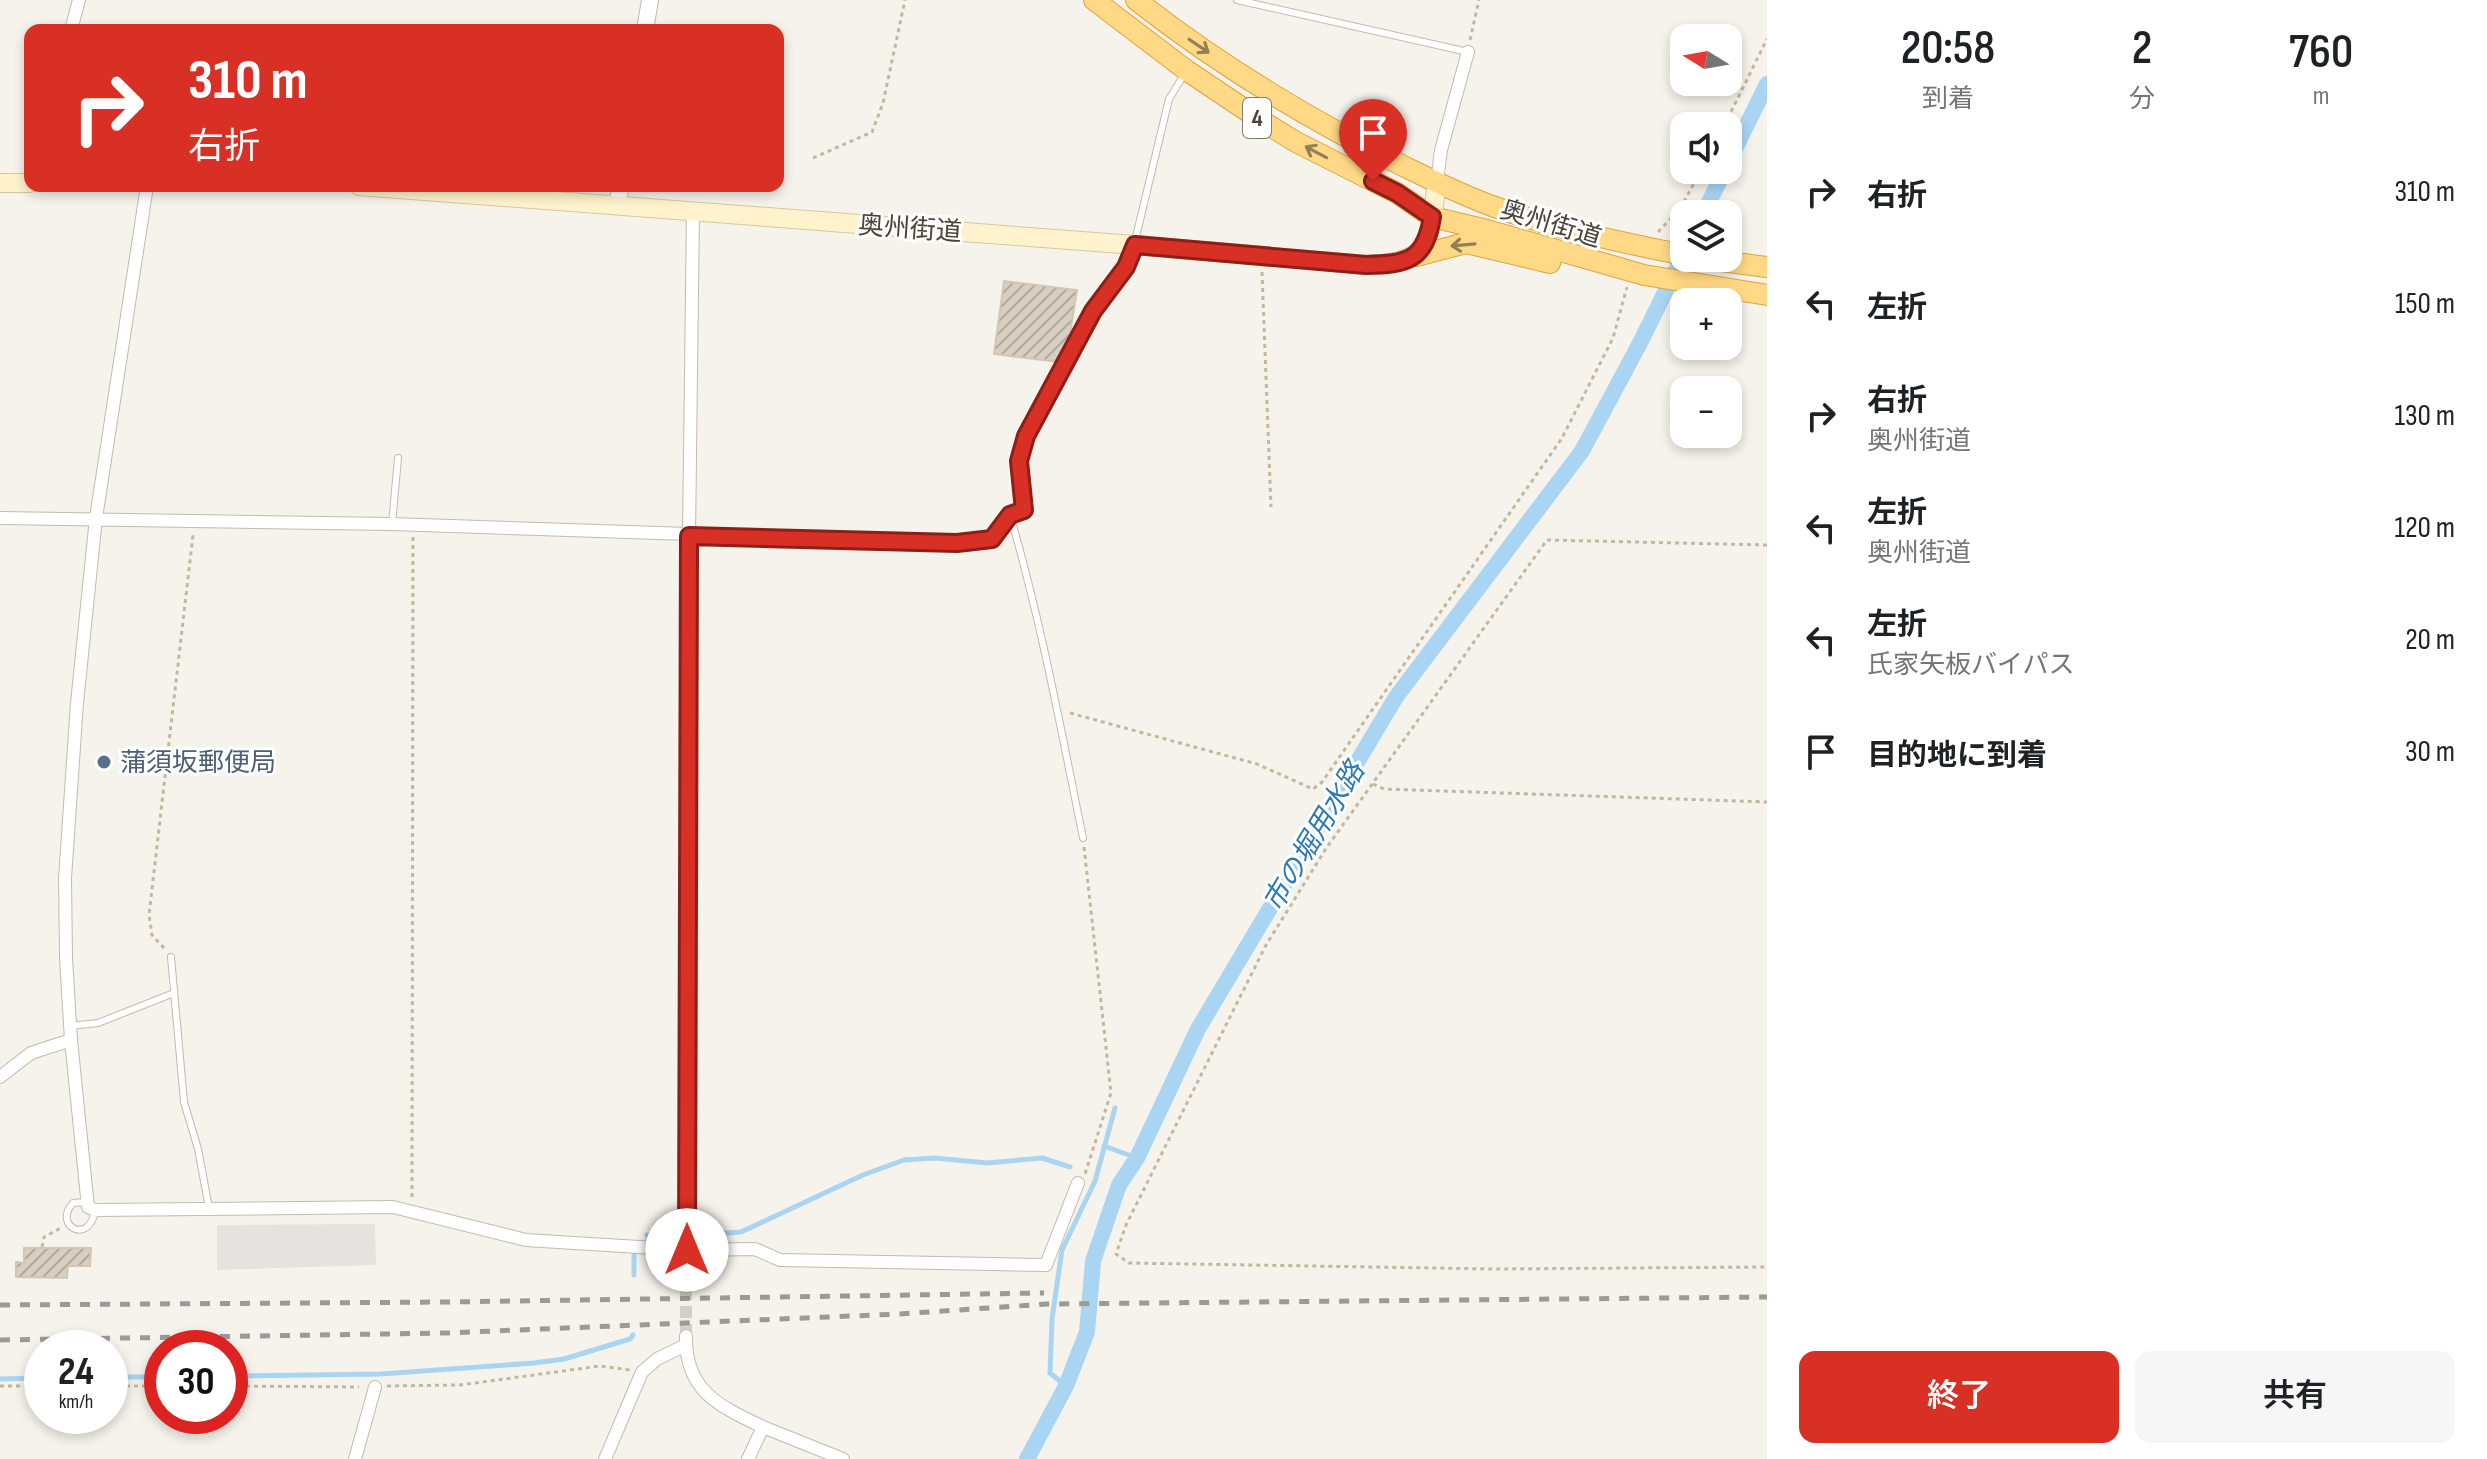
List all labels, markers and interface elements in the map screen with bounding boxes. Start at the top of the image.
text: 20:58 [1901,20,1995,77]
text: 2 [2132,20,2152,77]
north arrow [1670,24,1742,96]
map controls [1670,24,1742,448]
text: 760 [2289,24,2353,81]
one-way arrow [1188,38,1210,54]
text: 310 m [188,48,308,115]
icon: right [56,56,160,160]
text: m [2313,81,2329,112]
text: 到着 [1922,84,1974,115]
text: 分 [2129,84,2155,115]
road number: 4 [1243,98,1271,138]
pin [1339,99,1407,181]
icon: arrive [1351,111,1395,155]
button: sound [1670,112,1742,184]
text: 右折 [188,126,260,169]
one-way arrow [1304,144,1328,160]
icon: right [1799,170,1843,214]
text: 310 m [2395,174,2455,210]
text: 右折 [1867,178,1927,214]
street label: 奥州街道 [1496,194,1605,254]
button: layers [1670,200,1742,272]
street label: 奥州街道 [857,210,963,249]
one-way arrow [1450,238,1477,253]
icon: left [1799,282,1843,326]
text: 150 m [2395,286,2455,322]
button: + [1670,288,1742,360]
text: 左折 [1867,290,1927,326]
button: − [1670,376,1742,448]
text: 右折 [1867,383,1927,419]
icon: right [1799,394,1843,438]
text: 130 m [2395,398,2455,434]
text: 奥州街道 [1867,426,1971,457]
text: 左折 [1867,495,1927,531]
icon: left [1799,506,1843,550]
text: 120 m [2394,510,2455,546]
text: 奥州街道 [1867,538,1971,569]
text: 左折 [1867,607,1927,643]
icon: left [1799,618,1843,662]
text: 20 m [2405,622,2455,658]
text: 氏家矢板バイパス [1867,650,2074,681]
icon: arrive [1799,730,1843,774]
text: 30 m [2405,734,2455,770]
text: 目的地に到着 [1867,738,2047,774]
place label: 蒲須坂郵便局 [120,748,276,779]
marker: 蒲須坂郵便局 [95,753,113,771]
water label: 市の堀用水路 [1257,755,1373,917]
position arrow [645,1208,729,1292]
speed limit sign: 30 [144,1330,248,1434]
text: 24 [58,1348,94,1396]
button: 終了 [1799,1351,2119,1443]
button: 共有 [2135,1351,2455,1443]
text: km/h [59,1390,93,1414]

